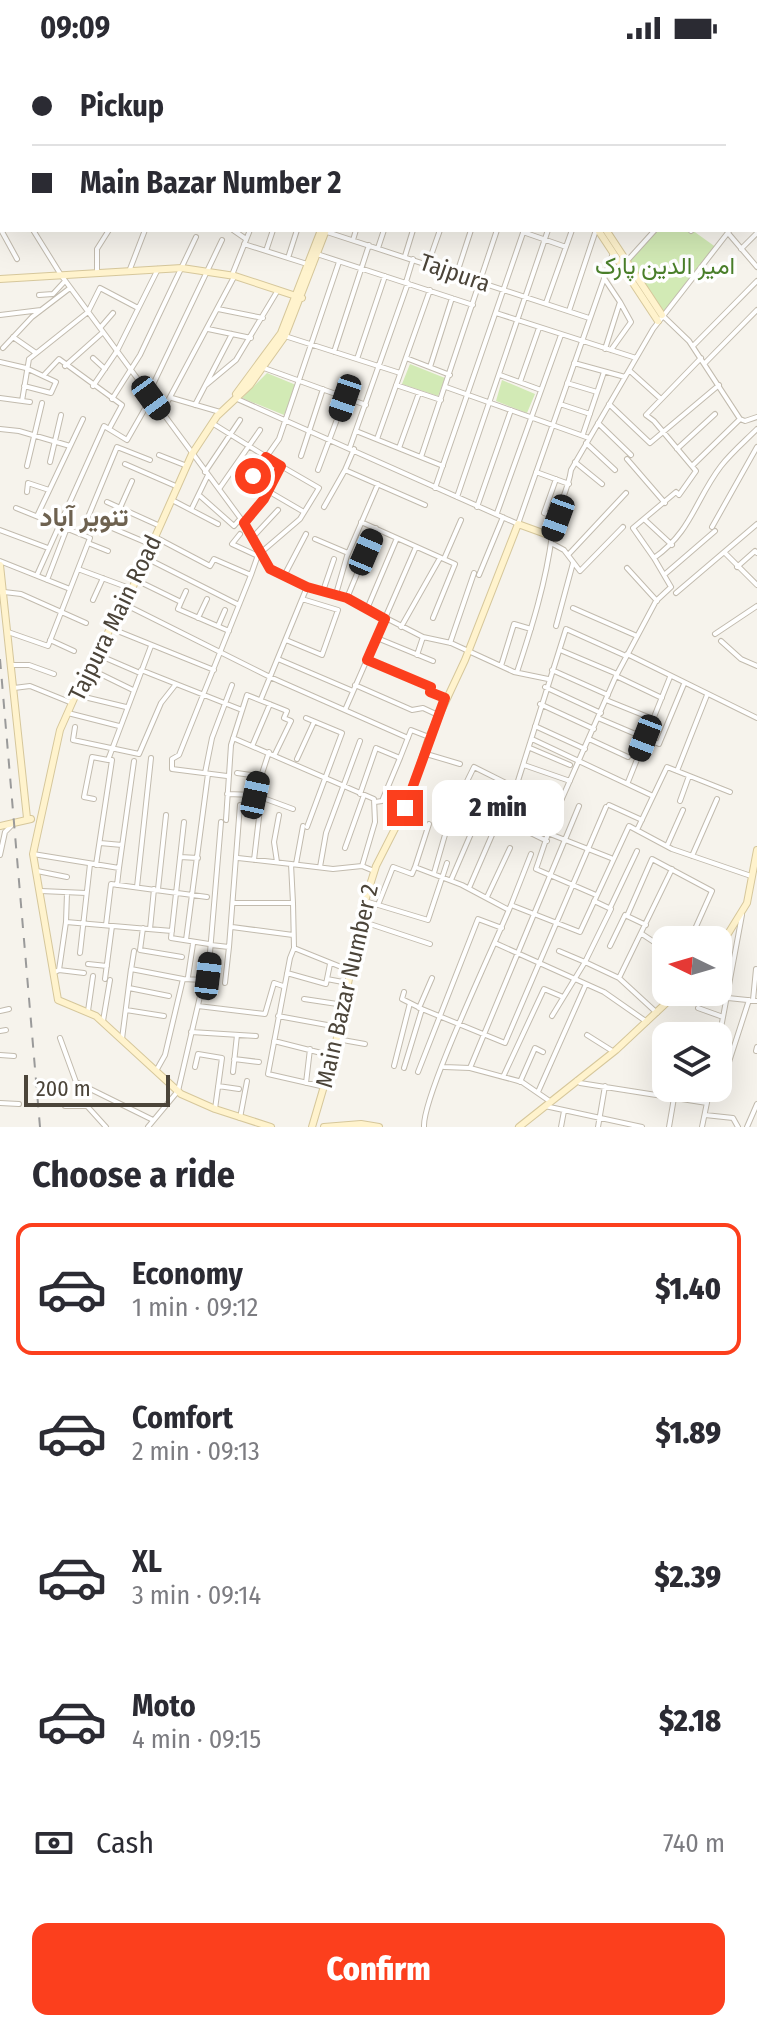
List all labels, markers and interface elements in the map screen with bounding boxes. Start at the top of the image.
text: 09:09 [40,10,110,46]
text: Pickup [80,88,164,124]
text: Main Bazar Number 2 [80,165,341,201]
street label: Tajpura [416,248,494,298]
park label: امیر الدین پارک [595,252,735,282]
car [326,371,364,425]
car [127,372,175,424]
route start [235,458,271,494]
car [539,491,577,545]
district label: تنویر آباد [39,502,129,533]
car [346,525,386,579]
street label: Tajpura Main Road [63,531,167,705]
car [625,711,665,765]
car [238,769,272,821]
callout: 2 min [433,780,565,836]
route end [387,790,423,826]
text: 2 min [469,792,527,823]
street label: Main Bazar Number 2 [310,882,384,1090]
north arrow [652,926,732,1006]
map controls [652,926,732,1102]
car [193,951,223,1001]
button: layers [652,1022,732,1102]
scale bar [24,1071,170,1107]
text: 200 m [36,1075,91,1102]
text: Choose a ride [32,1153,235,1197]
icon: car [36,1253,108,1325]
text: Economy [132,1256,243,1292]
text: $1.40 [655,1271,721,1307]
text: 1 min · 09:12 [132,1292,258,1323]
icon: car [36,1397,108,1469]
text: Comfort [132,1400,233,1436]
text: $1.89 [655,1415,721,1451]
text: 2 min · 09:13 [132,1436,260,1467]
icon: car [36,1541,108,1613]
text: XL [132,1544,162,1580]
text: $2.39 [655,1559,721,1595]
text: 3 min · 09:14 [132,1580,261,1611]
icon: car [36,1685,108,1757]
text: Moto [132,1688,196,1724]
text: $2.18 [659,1703,721,1739]
text: 4 min · 09:15 [132,1724,261,1755]
icon: cash [32,1821,76,1865]
text: Cash [96,1825,154,1861]
text: 740 m [663,1828,725,1859]
button: Confirm [32,1923,725,2015]

